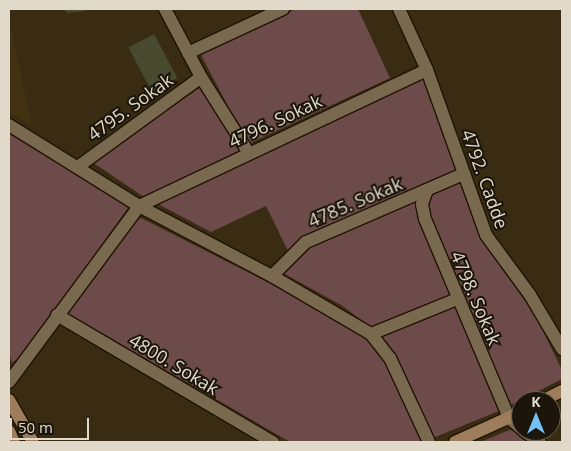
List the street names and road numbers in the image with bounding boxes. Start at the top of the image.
street label: 4795. Sokak [83,69,177,145]
street label: 4796. Sokak [225,90,325,152]
street label: 4792. Cadde [457,126,513,232]
street label: 4785. Sokak [305,172,405,232]
street label: 4798. Sokak [446,248,506,348]
street label: 4800. Sokak [125,329,223,399]

